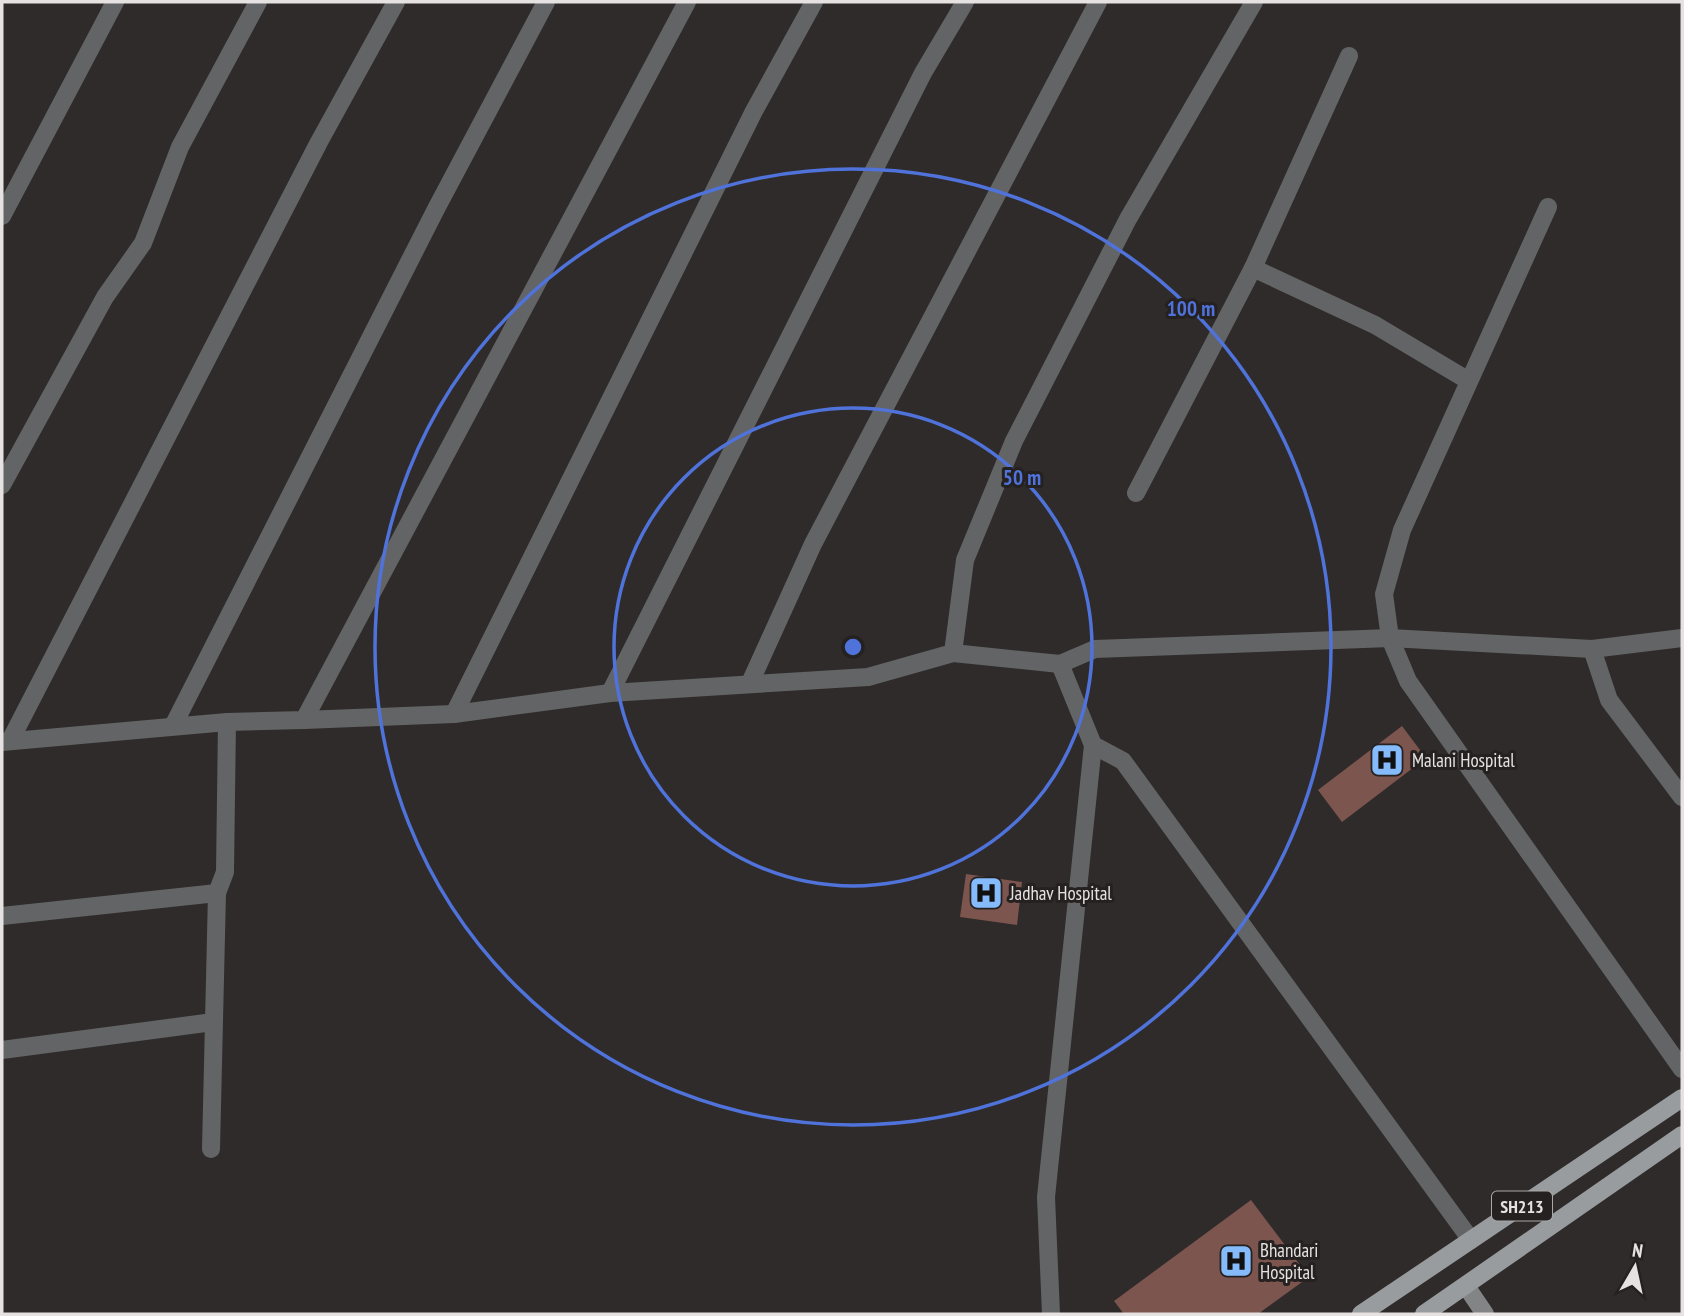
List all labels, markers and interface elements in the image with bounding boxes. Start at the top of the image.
text: 100 m [1167,295,1215,322]
text: 50 m [1003,464,1041,491]
centre of rings [841,635,865,659]
hospital icon: Malani Hospital [1368,741,1406,779]
place label: Malani Hospital [1412,748,1515,772]
hospital icon: Jadhav Hospital [967,874,1005,912]
place label: Jadhav Hospital [1009,881,1112,905]
road number: SH213 [1492,1191,1552,1220]
north arrow [1600,1232,1670,1302]
place label: Bhandari Hospital [1260,1238,1318,1284]
text: N [1631,1238,1645,1263]
hospital icon: Bhandari Hospital [1217,1242,1255,1280]

